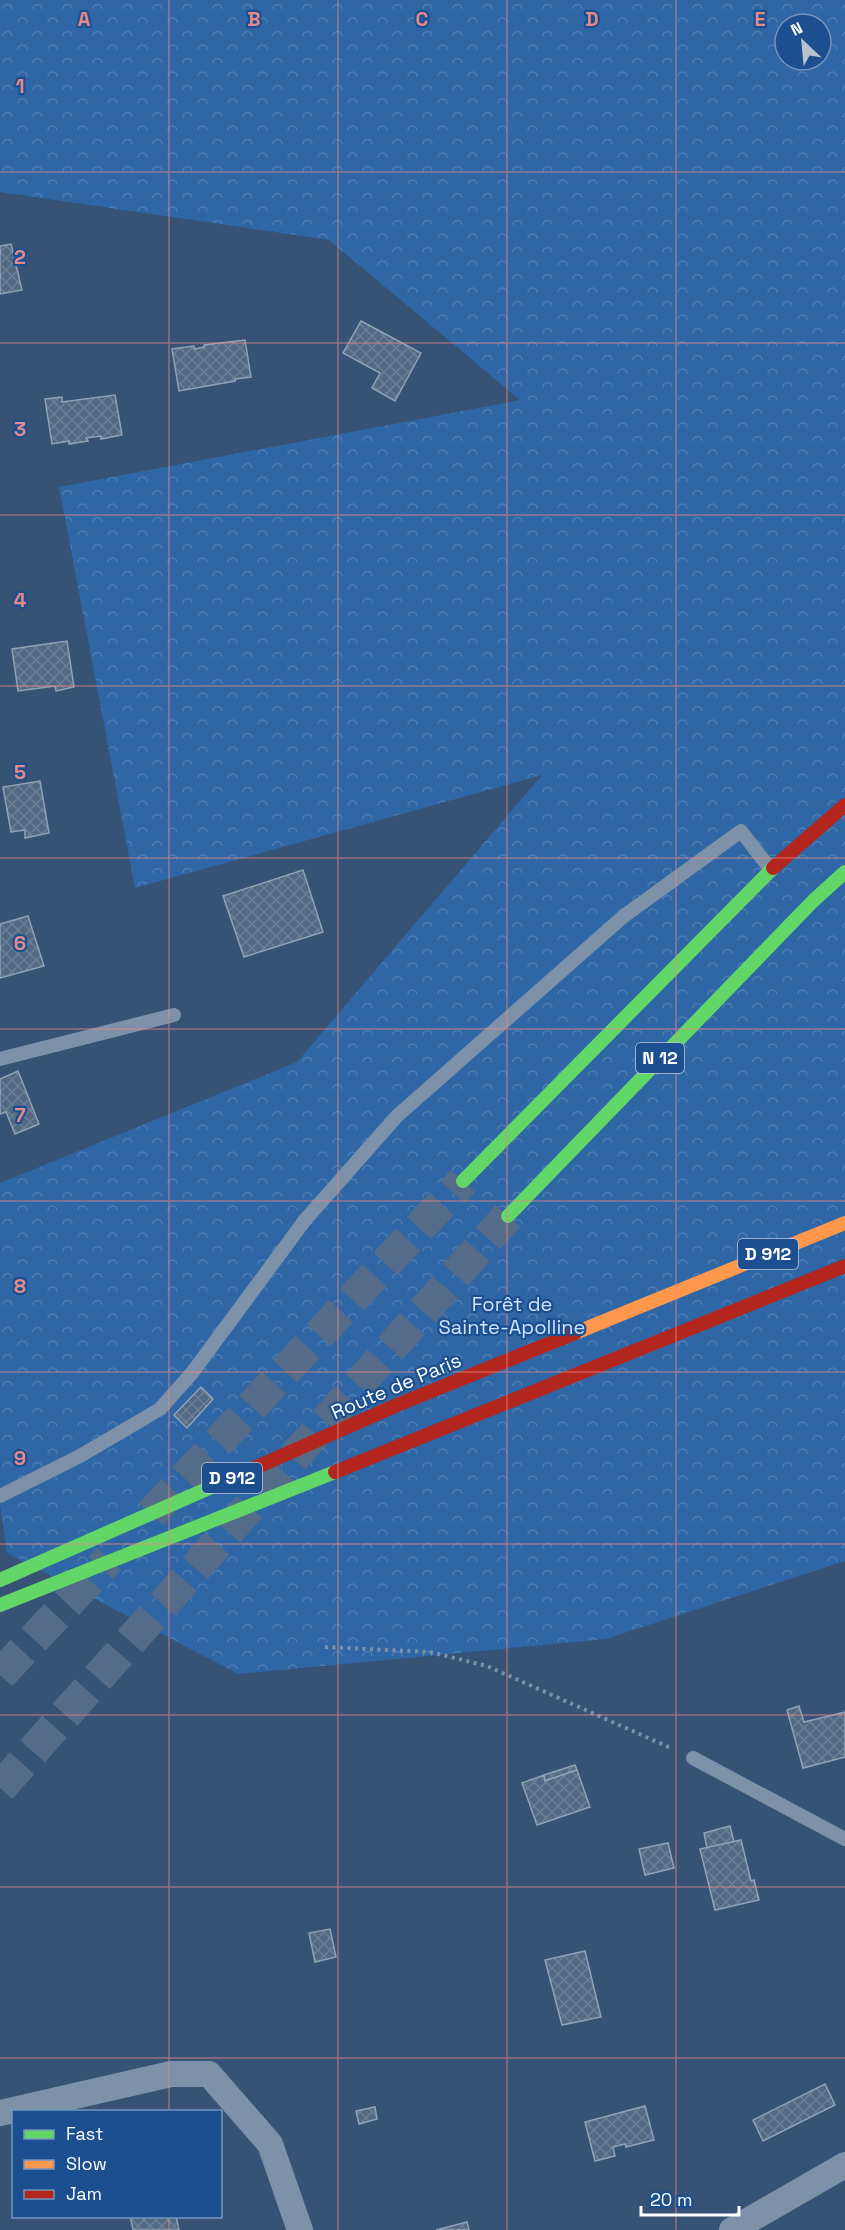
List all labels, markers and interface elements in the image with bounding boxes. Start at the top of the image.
text: A [78,6,91,32]
text: B [247,6,261,32]
text: C [416,6,429,32]
text: D [585,6,599,32]
text: E [754,6,766,32]
north arrow [773,12,833,72]
text: N [787,17,806,41]
text: 1 [15,73,25,99]
text: 2 [14,244,26,270]
text: 3 [14,416,26,442]
text: 4 [14,587,27,613]
text: 5 [14,759,26,785]
text: 6 [14,930,26,956]
road number: N 12 [636,1043,684,1073]
text: 7 [14,1102,26,1128]
road number: D 912 [738,1239,798,1269]
text: 8 [14,1273,26,1299]
park label: Forêt de Sainte-Apolline [439,1291,585,1340]
street label: Route de Paris [327,1347,465,1425]
text: 9 [14,1445,26,1471]
road number: D 912 [202,1463,262,1493]
legend [12,2110,222,2218]
text: Fast [66,2122,103,2145]
text: Slow [66,2152,107,2175]
scale bar [641,2179,738,2217]
text: Jam [66,2182,102,2205]
text: 20 m [650,2188,693,2211]

